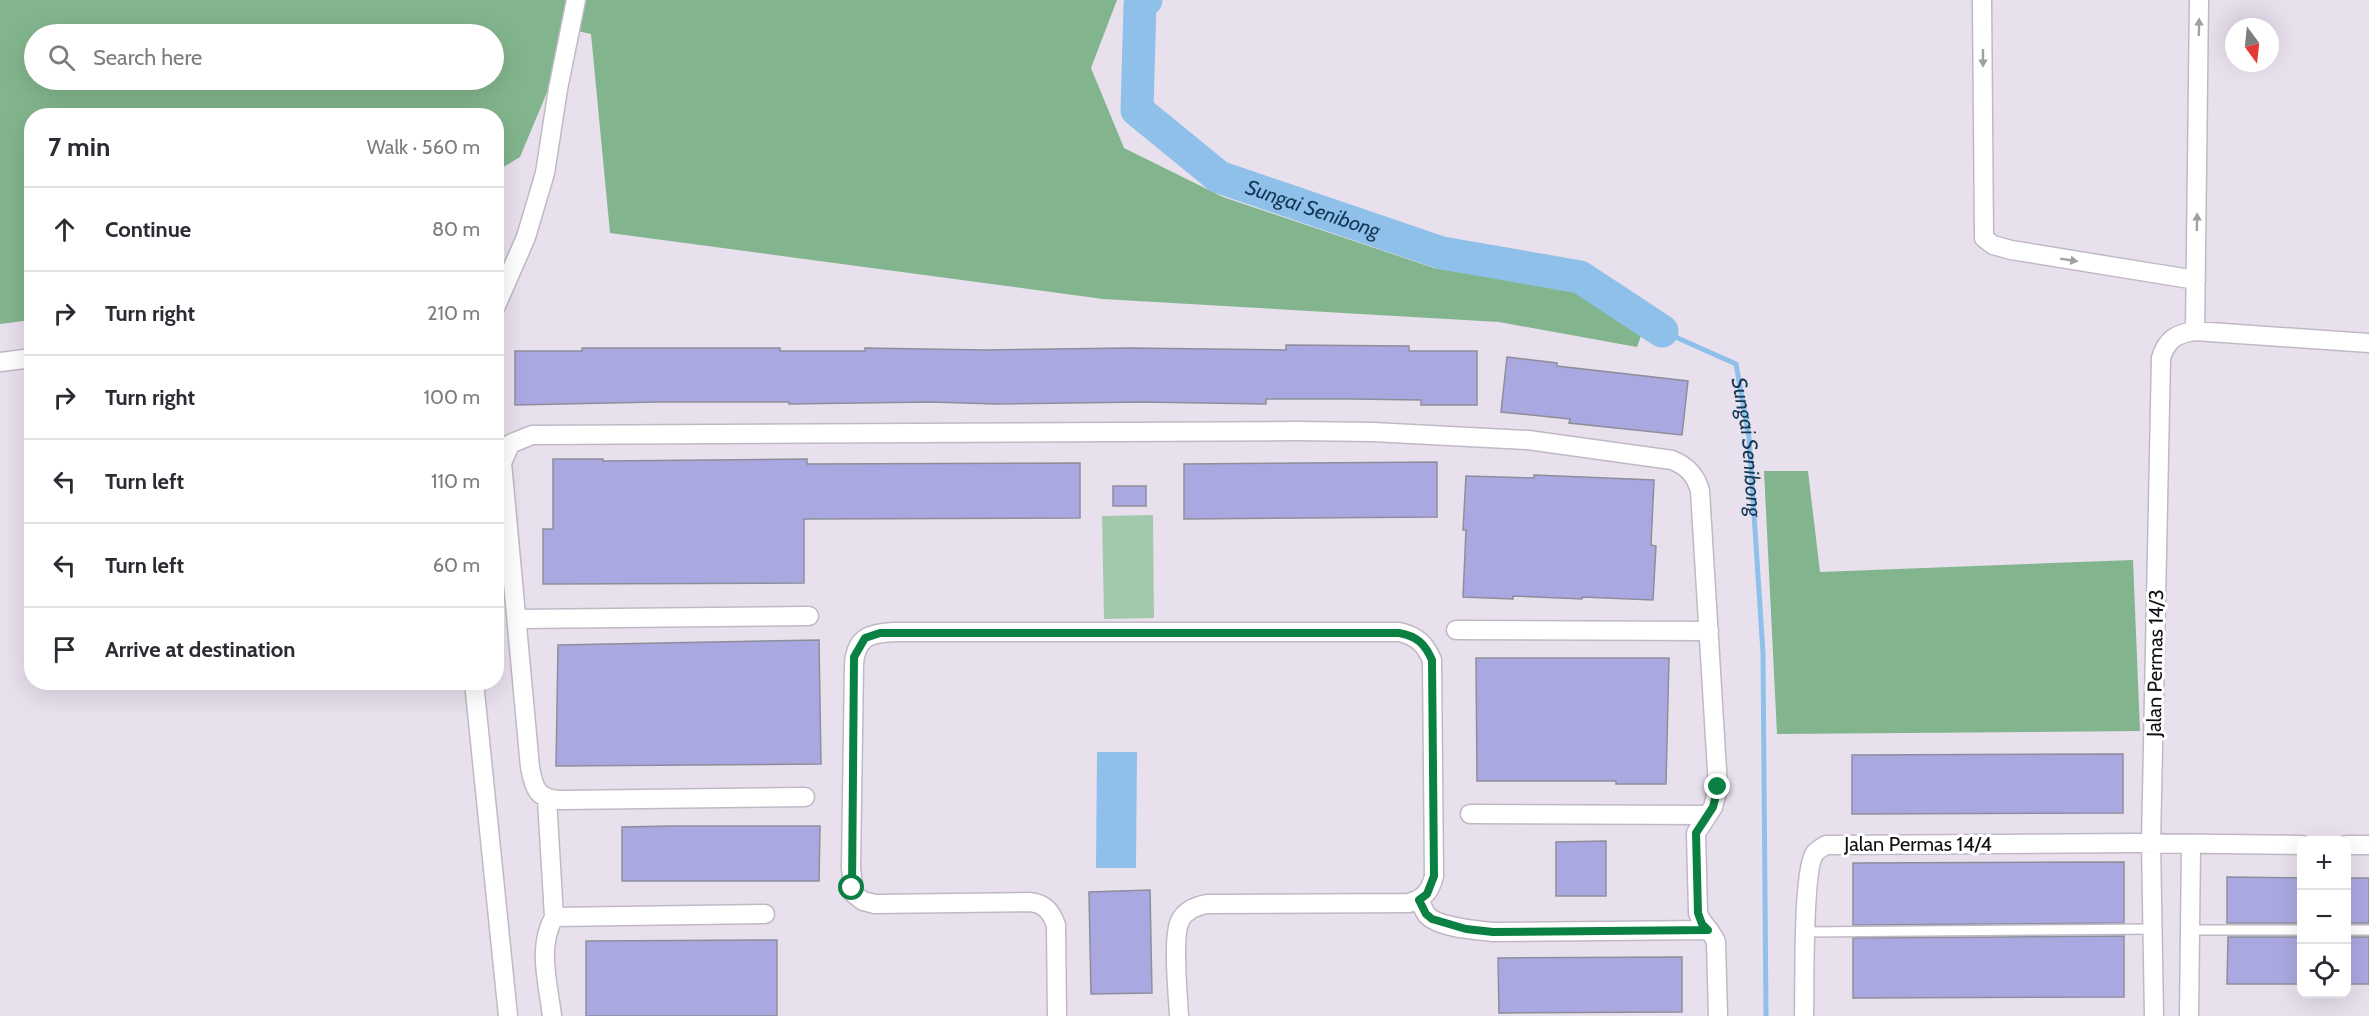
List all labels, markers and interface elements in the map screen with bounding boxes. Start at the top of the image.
one-way arrow [2194,17,2204,36]
north arrow [2225,18,2279,72]
search box [24,24,504,90]
icon: search [45,41,78,74]
text: Search here [93,44,202,71]
one-way arrow [1978,49,1988,68]
text: 7 min [48,131,110,163]
text: Walk · 560 m [367,135,480,159]
water label: Sungai Senibong [1243,174,1385,243]
one-way arrow [2192,212,2202,231]
icon: ahead [48,213,81,246]
text: Continue [105,216,191,243]
text: 80 m [432,217,480,241]
one-way arrow [2059,255,2078,264]
icon: right [48,297,81,330]
text: Turn right [105,300,195,327]
text: 210 m [427,301,480,325]
water label: Sungai Senibong [1727,375,1767,519]
icon: right [48,381,81,414]
text: Turn right [105,384,195,411]
text: 100 m [424,385,480,409]
icon: left [48,465,81,498]
text: Turn left [105,468,184,495]
text: 110 m [431,469,480,493]
icon: left [48,549,81,582]
text: Turn left [105,552,184,579]
text: 60 m [433,553,480,577]
street label: Jalan Permas 14/3 [2142,589,2168,738]
icon: arrive [48,633,81,666]
text: Arrive at destination [105,636,295,663]
route end [1704,773,1730,799]
street label: Jalan Permas 14/4 [1843,832,1992,856]
map controls [2297,836,2351,998]
button: + [2297,836,2351,890]
route start [838,874,864,900]
button: − [2297,890,2351,944]
button: locate [2297,944,2351,998]

